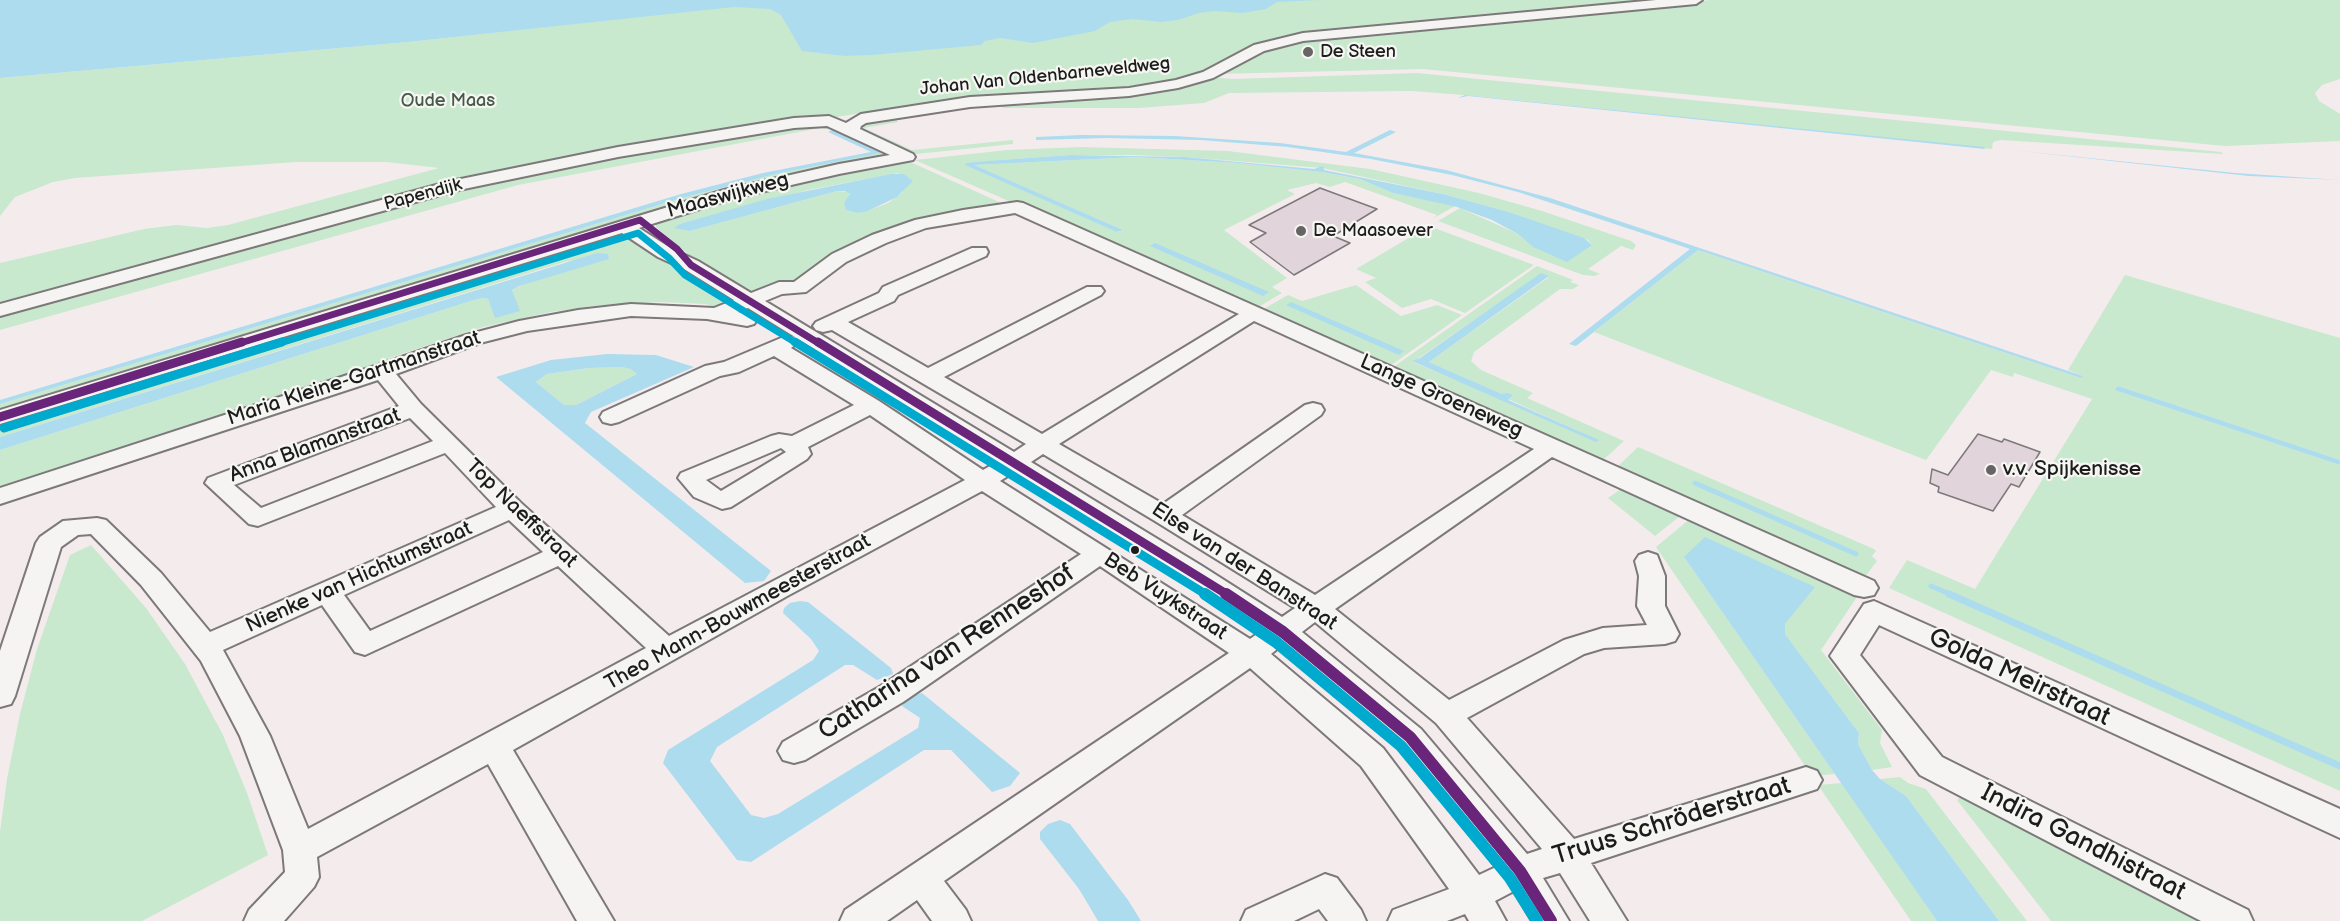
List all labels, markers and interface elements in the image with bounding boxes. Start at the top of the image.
place label: De Steen [1320,41,1396,63]
marker: De Steen [1301,45,1315,59]
street label: Johan Van Oldenbarneveldweg [919,53,1171,101]
park label: Oude Maas [401,90,495,112]
street label: Maaswijkweg [664,168,792,224]
street label: Papendijk [382,174,464,216]
place label: De Maasoever [1313,220,1433,242]
marker: De Maasoever [1294,224,1308,238]
street label: Maria Kleine-Gartmanstraat [224,326,484,432]
street label: Lange Groeneweg [1356,350,1526,444]
street label: Anna Blamanstraat [226,403,404,489]
street label: Top Naeffstraat [460,454,582,574]
place label: v.v. Spijkenisse [2003,457,2141,483]
marker: v.v. Spijkenisse [1984,463,1998,477]
street label: Else van der Banstraat [1146,498,1342,636]
street label: Nienke van Hichtumstraat [242,517,476,639]
street label: Theo Mann-Bouwmeesterstraat [601,529,875,697]
unlabelled marker [1129,544,1141,556]
street label: Beb Vuykstraat [1099,548,1231,646]
street label: Catharina van Renneshof [813,558,1081,748]
street label: Golda Meirstraat [1923,622,2115,734]
street label: Truus Schröderstraat [1549,771,1795,873]
street label: Indira Gandhistraat [1975,778,2191,908]

